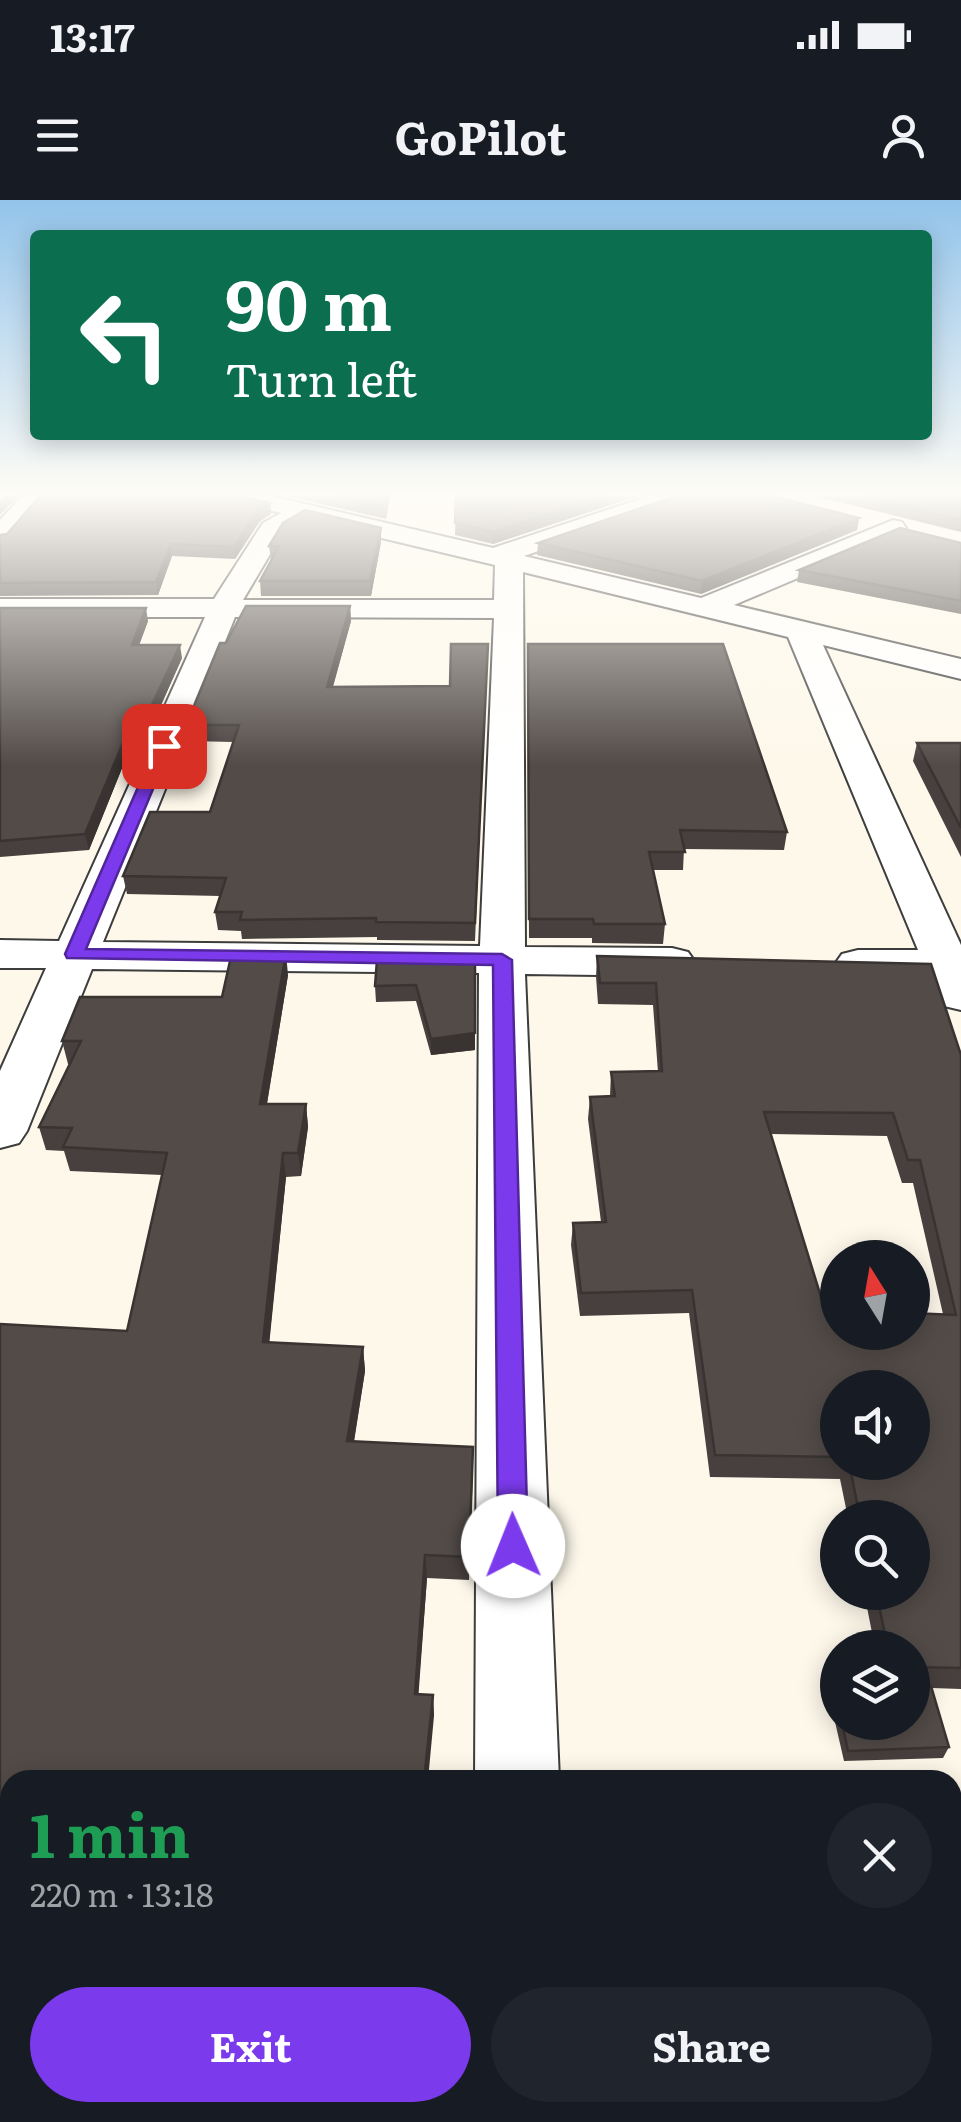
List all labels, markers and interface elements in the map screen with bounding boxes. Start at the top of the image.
text: 13:17 [50,7,135,64]
text: GoPilot [395,102,566,169]
icon: menu [30,108,85,163]
icon: person [876,108,931,163]
text: 90 m [225,249,392,353]
icon: left [60,270,190,400]
text: Turn left [225,344,417,411]
pin [122,704,207,789]
icon: arrive [137,719,192,774]
north arrow [820,1240,930,1350]
map controls [820,1240,930,1740]
button: sound [820,1370,930,1480]
position arrow [461,1494,565,1598]
button: search [820,1500,930,1610]
button: layers [820,1630,930,1740]
text: 1 min [30,1787,190,1876]
button: close [827,1803,932,1908]
text: 220 m · 13:18 [30,1869,214,1917]
button: Exit [30,1987,471,2102]
button: Share [491,1987,932,2102]

